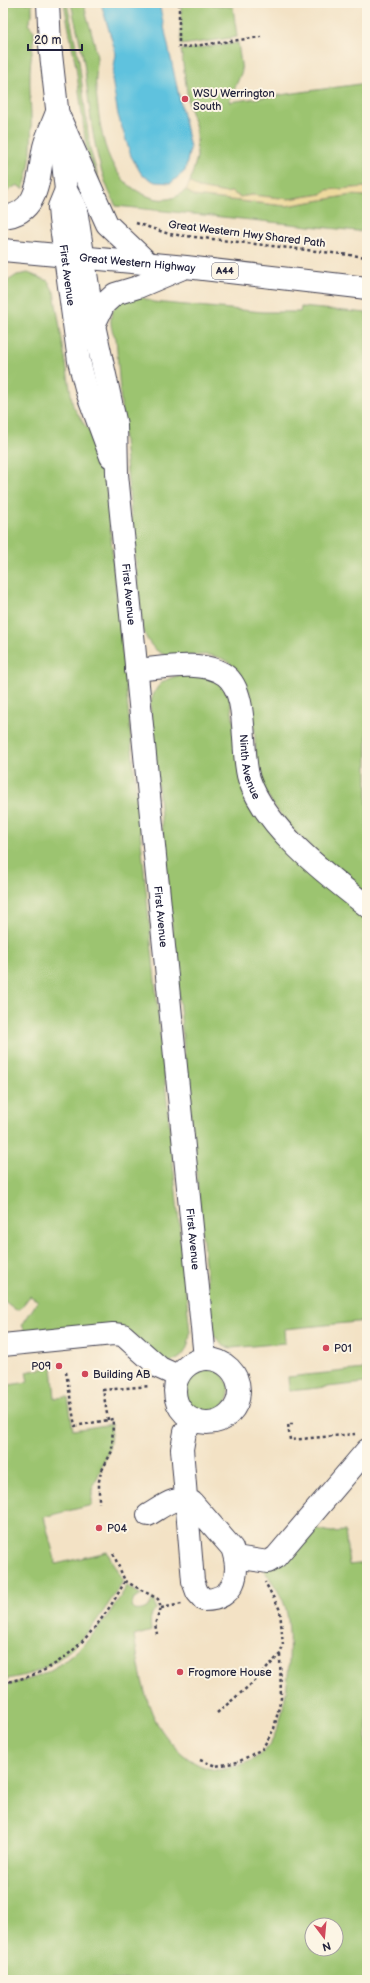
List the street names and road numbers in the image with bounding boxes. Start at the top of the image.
street label: Great Western Hwy Shared Path [168,218,326,250]
street label: First Avenue [57,244,78,307]
street label: Great Western Highway [79,251,196,275]
road number: A44 [212,263,238,279]
street label: First Avenue [119,563,139,626]
street label: Ninth Avenue [237,734,264,802]
street label: First Avenue [152,885,171,949]
street label: First Avenue [184,1208,203,1271]

